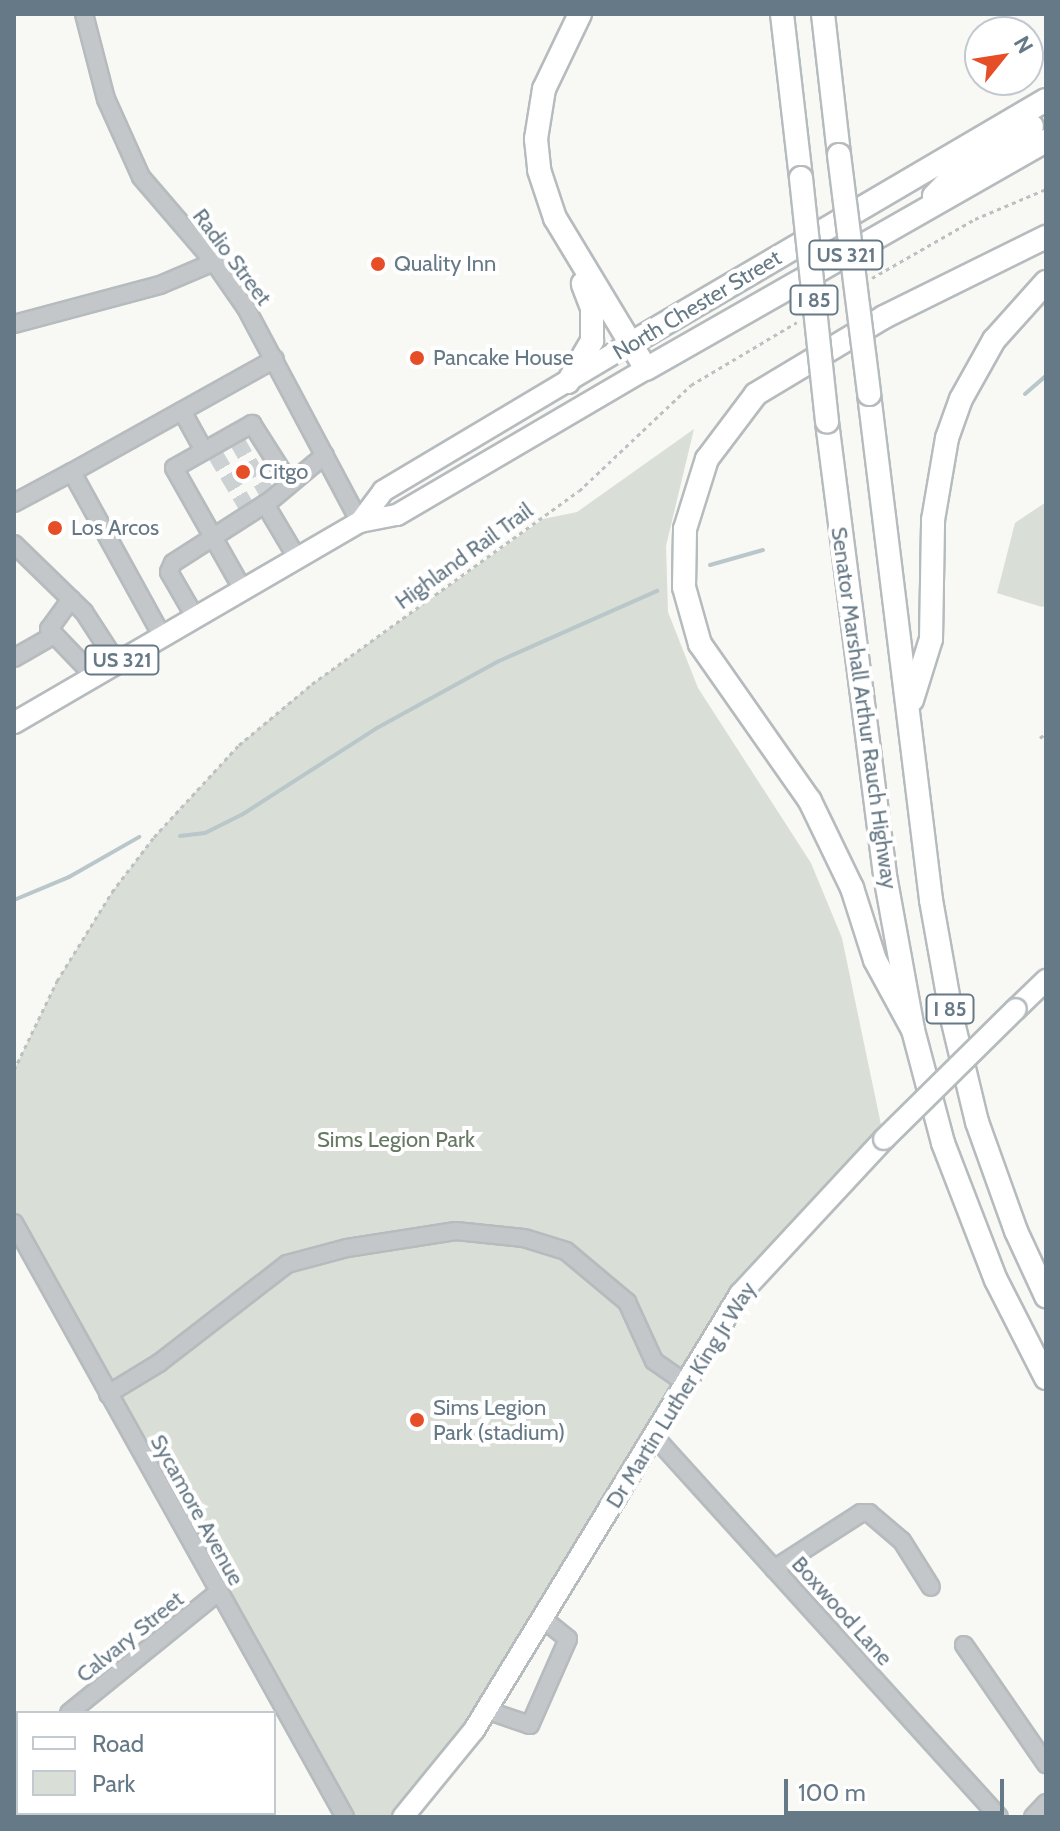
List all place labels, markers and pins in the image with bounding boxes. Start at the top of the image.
place label: Quality Inn [394,251,496,277]
marker: Quality Inn [369,255,387,273]
place label: Pancake House [433,345,573,371]
marker: Pancake House [408,349,426,367]
place label: Citgo [259,459,308,485]
marker: Citgo [234,463,252,481]
place label: Los Arcos [71,515,159,541]
marker: Los Arcos [46,519,64,537]
place label: Sims Legion Park (stadium) [433,1394,565,1446]
marker: Sims Legion Park (stadium) [408,1411,426,1429]

